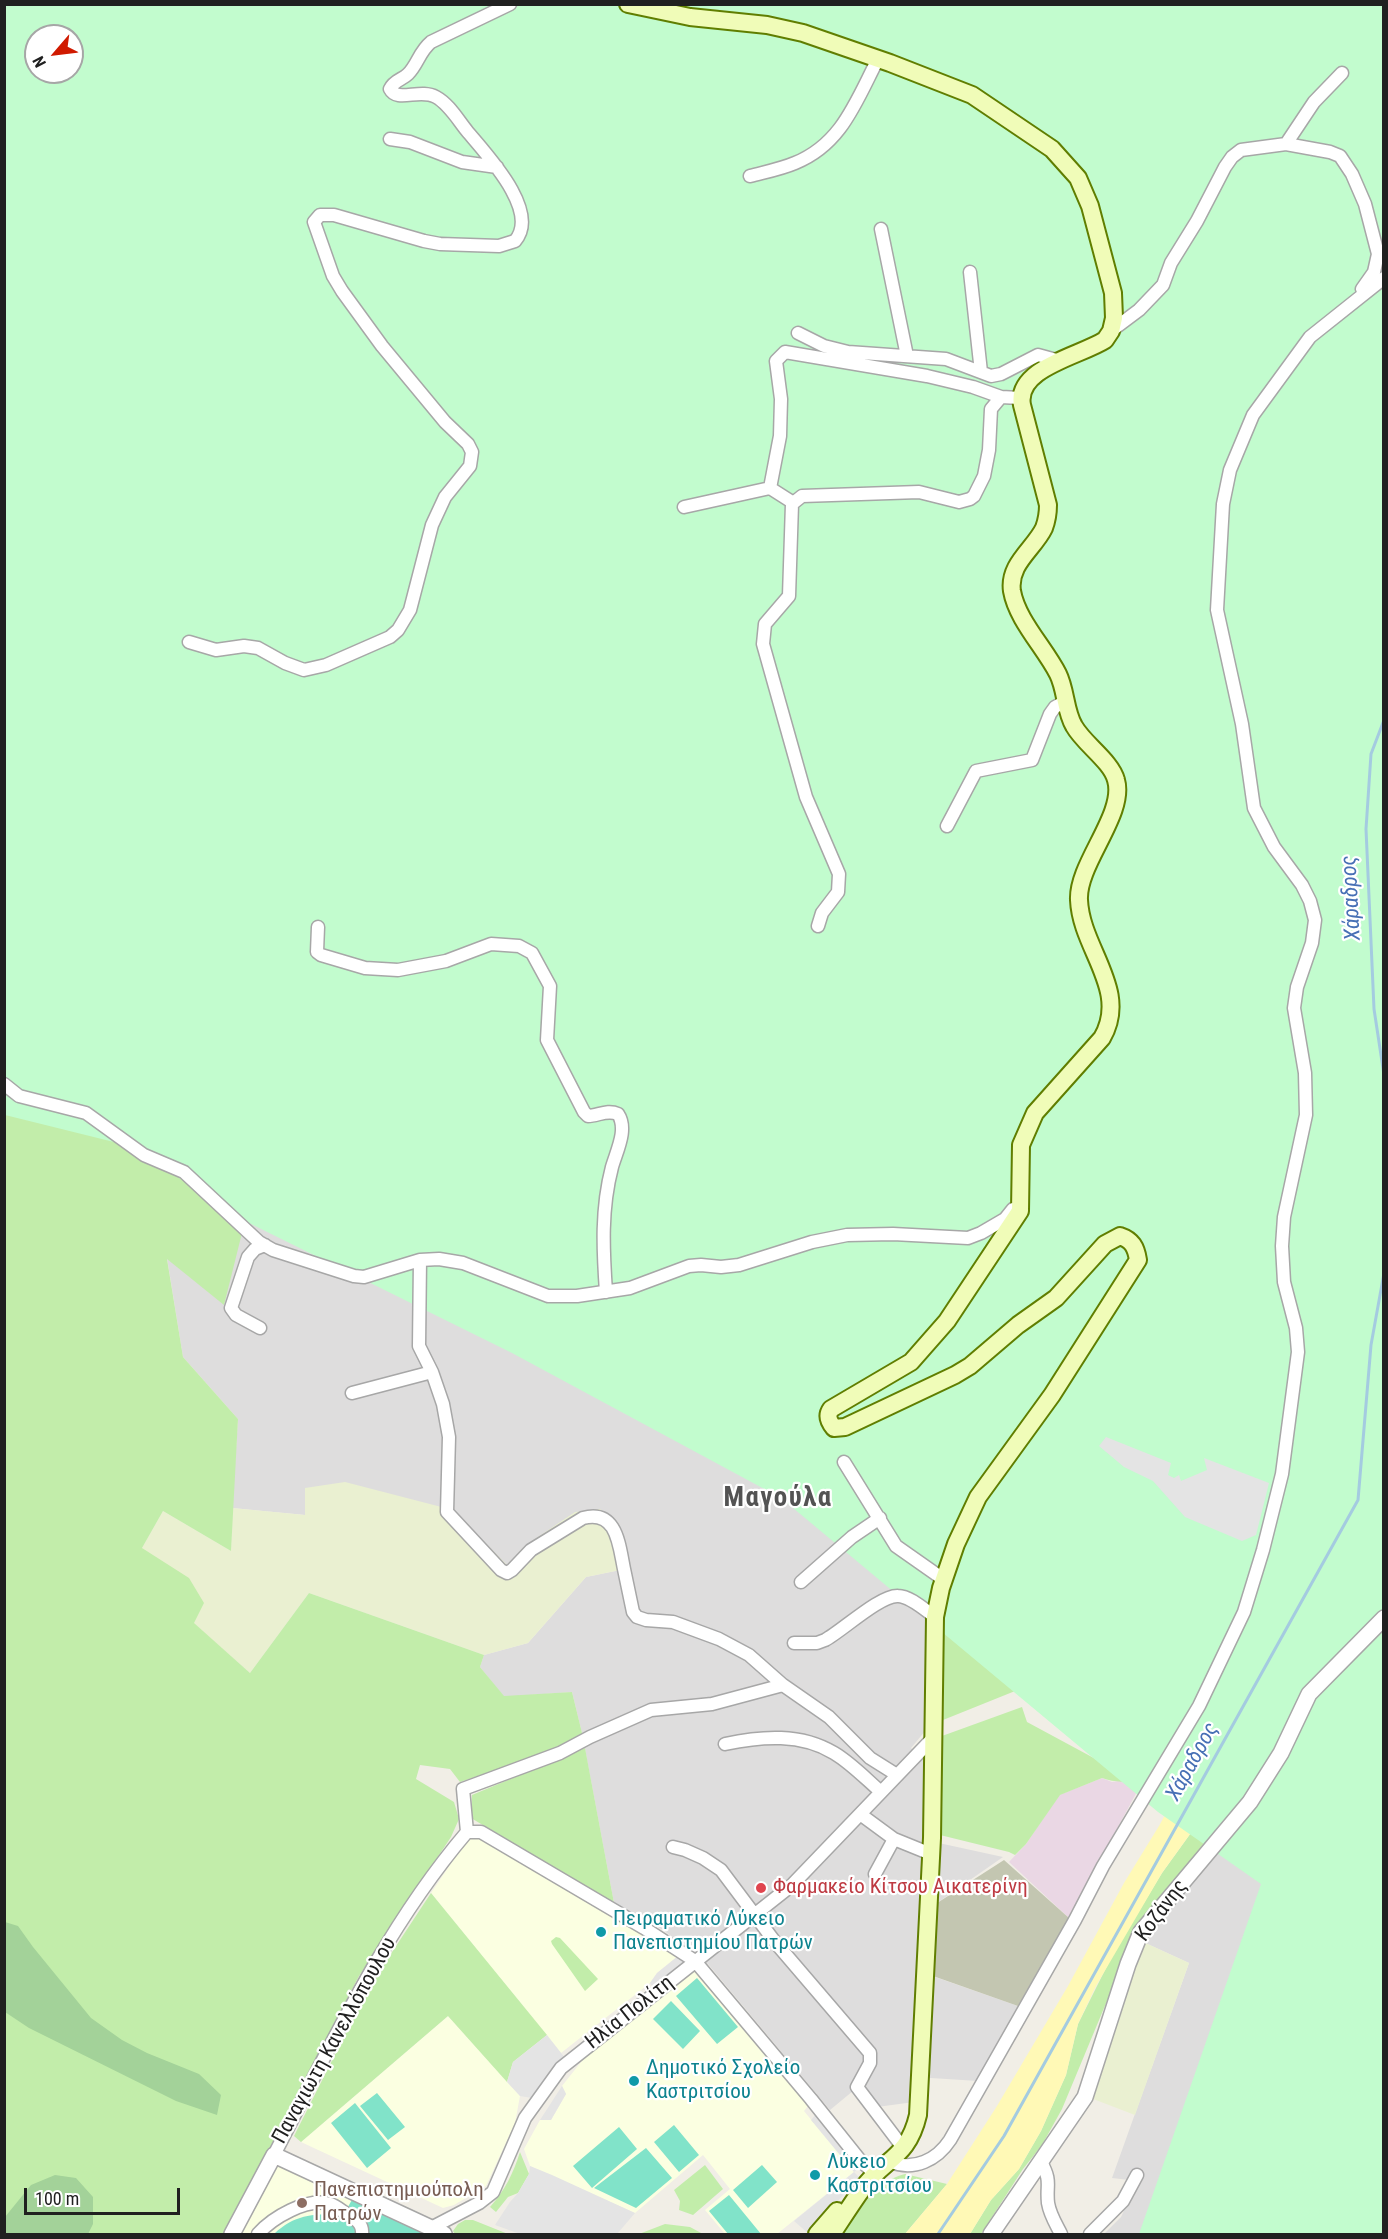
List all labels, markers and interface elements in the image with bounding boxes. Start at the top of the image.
north arrow [24,24,84,84]
text: N [29,53,50,71]
water label: Χάραδρος [1337,855,1367,941]
district label: Μαγούλα [723,1483,833,1515]
water label: Χάραδρος [1161,1718,1225,1806]
place label: Φαρμακείο Κίτσου Αικατερίνη [773,1875,1028,1901]
street label: Κοζάνης [1131,1875,1193,1947]
marker: Φαρμακείο Κίτσου Αικατερίνη [754,1881,768,1895]
place label: Πειραματικό Λύκειο Πανεπιστημίου Πατρών [613,1907,813,1957]
marker: Πειραματικό Λύκειο Πανεπιστημίου Πατρών [594,1925,608,1939]
street label: Παναγιώτη Κανελλόπουλου [268,1933,402,2149]
street label: Ηλία Πολίτη [581,1971,679,2055]
place label: Δημοτικό Σχολείο Καστριτσίου [646,2056,800,2106]
marker: Δημοτικό Σχολείο Καστριτσίου [627,2074,641,2088]
place label: Λύκειο Καστριτσίου [827,2150,932,2200]
marker: Λύκειο Καστριτσίου [808,2168,822,2182]
scale bar [27,2176,183,2214]
place label: Πανεπιστημιούπολη Πατρών [314,2178,484,2228]
text: 100 m [35,2188,79,2209]
marker: Πανεπιστημιούπολη Πατρών [295,2196,309,2210]

